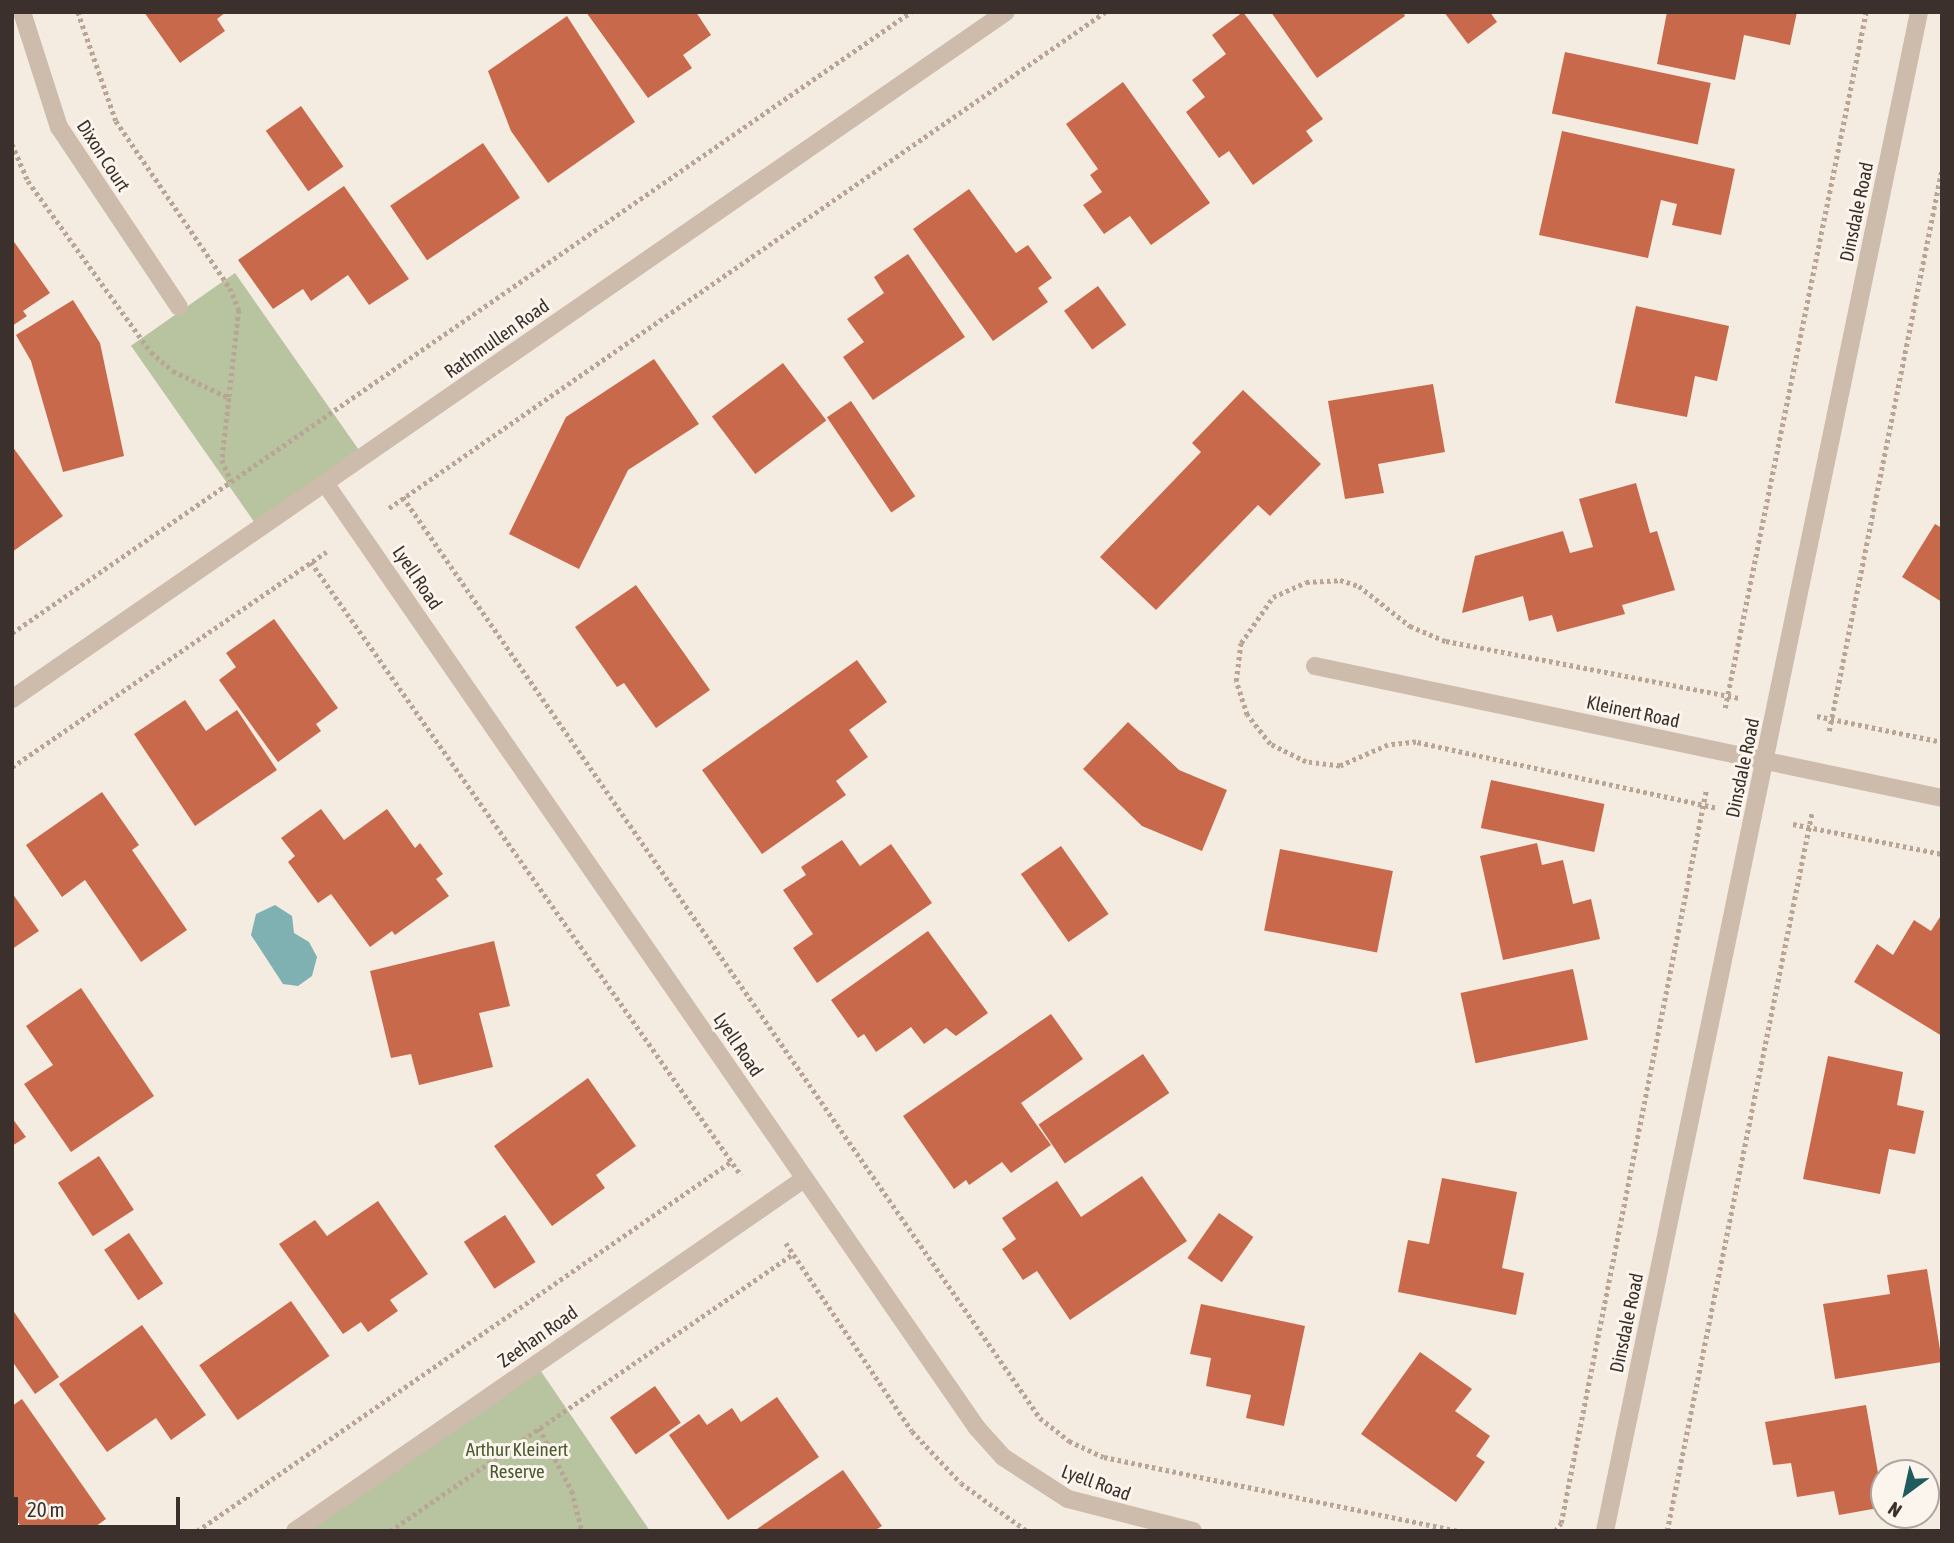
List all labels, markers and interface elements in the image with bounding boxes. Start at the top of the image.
street label: Dixon Court [71,116,135,196]
street label: Dinsdale Road [1835,160,1879,264]
street label: Rathmullen Road [440,295,554,383]
street label: Lyell Road [387,542,447,614]
street label: Kleinert Road [1584,691,1682,733]
street label: Dinsdale Road [1721,716,1765,820]
street label: Lyell Road [708,1009,768,1081]
street label: Dinsdale Road [1605,1271,1649,1375]
street label: Zeehan Road [494,1301,582,1373]
park label: Arthur Kleinert Reserve [466,1439,568,1483]
north arrow [1870,1459,1940,1529]
street label: Lyell Road [1058,1460,1134,1506]
scale bar [18,1484,184,1528]
text: 20 m [27,1497,65,1521]
text: N [1884,1498,1905,1522]

